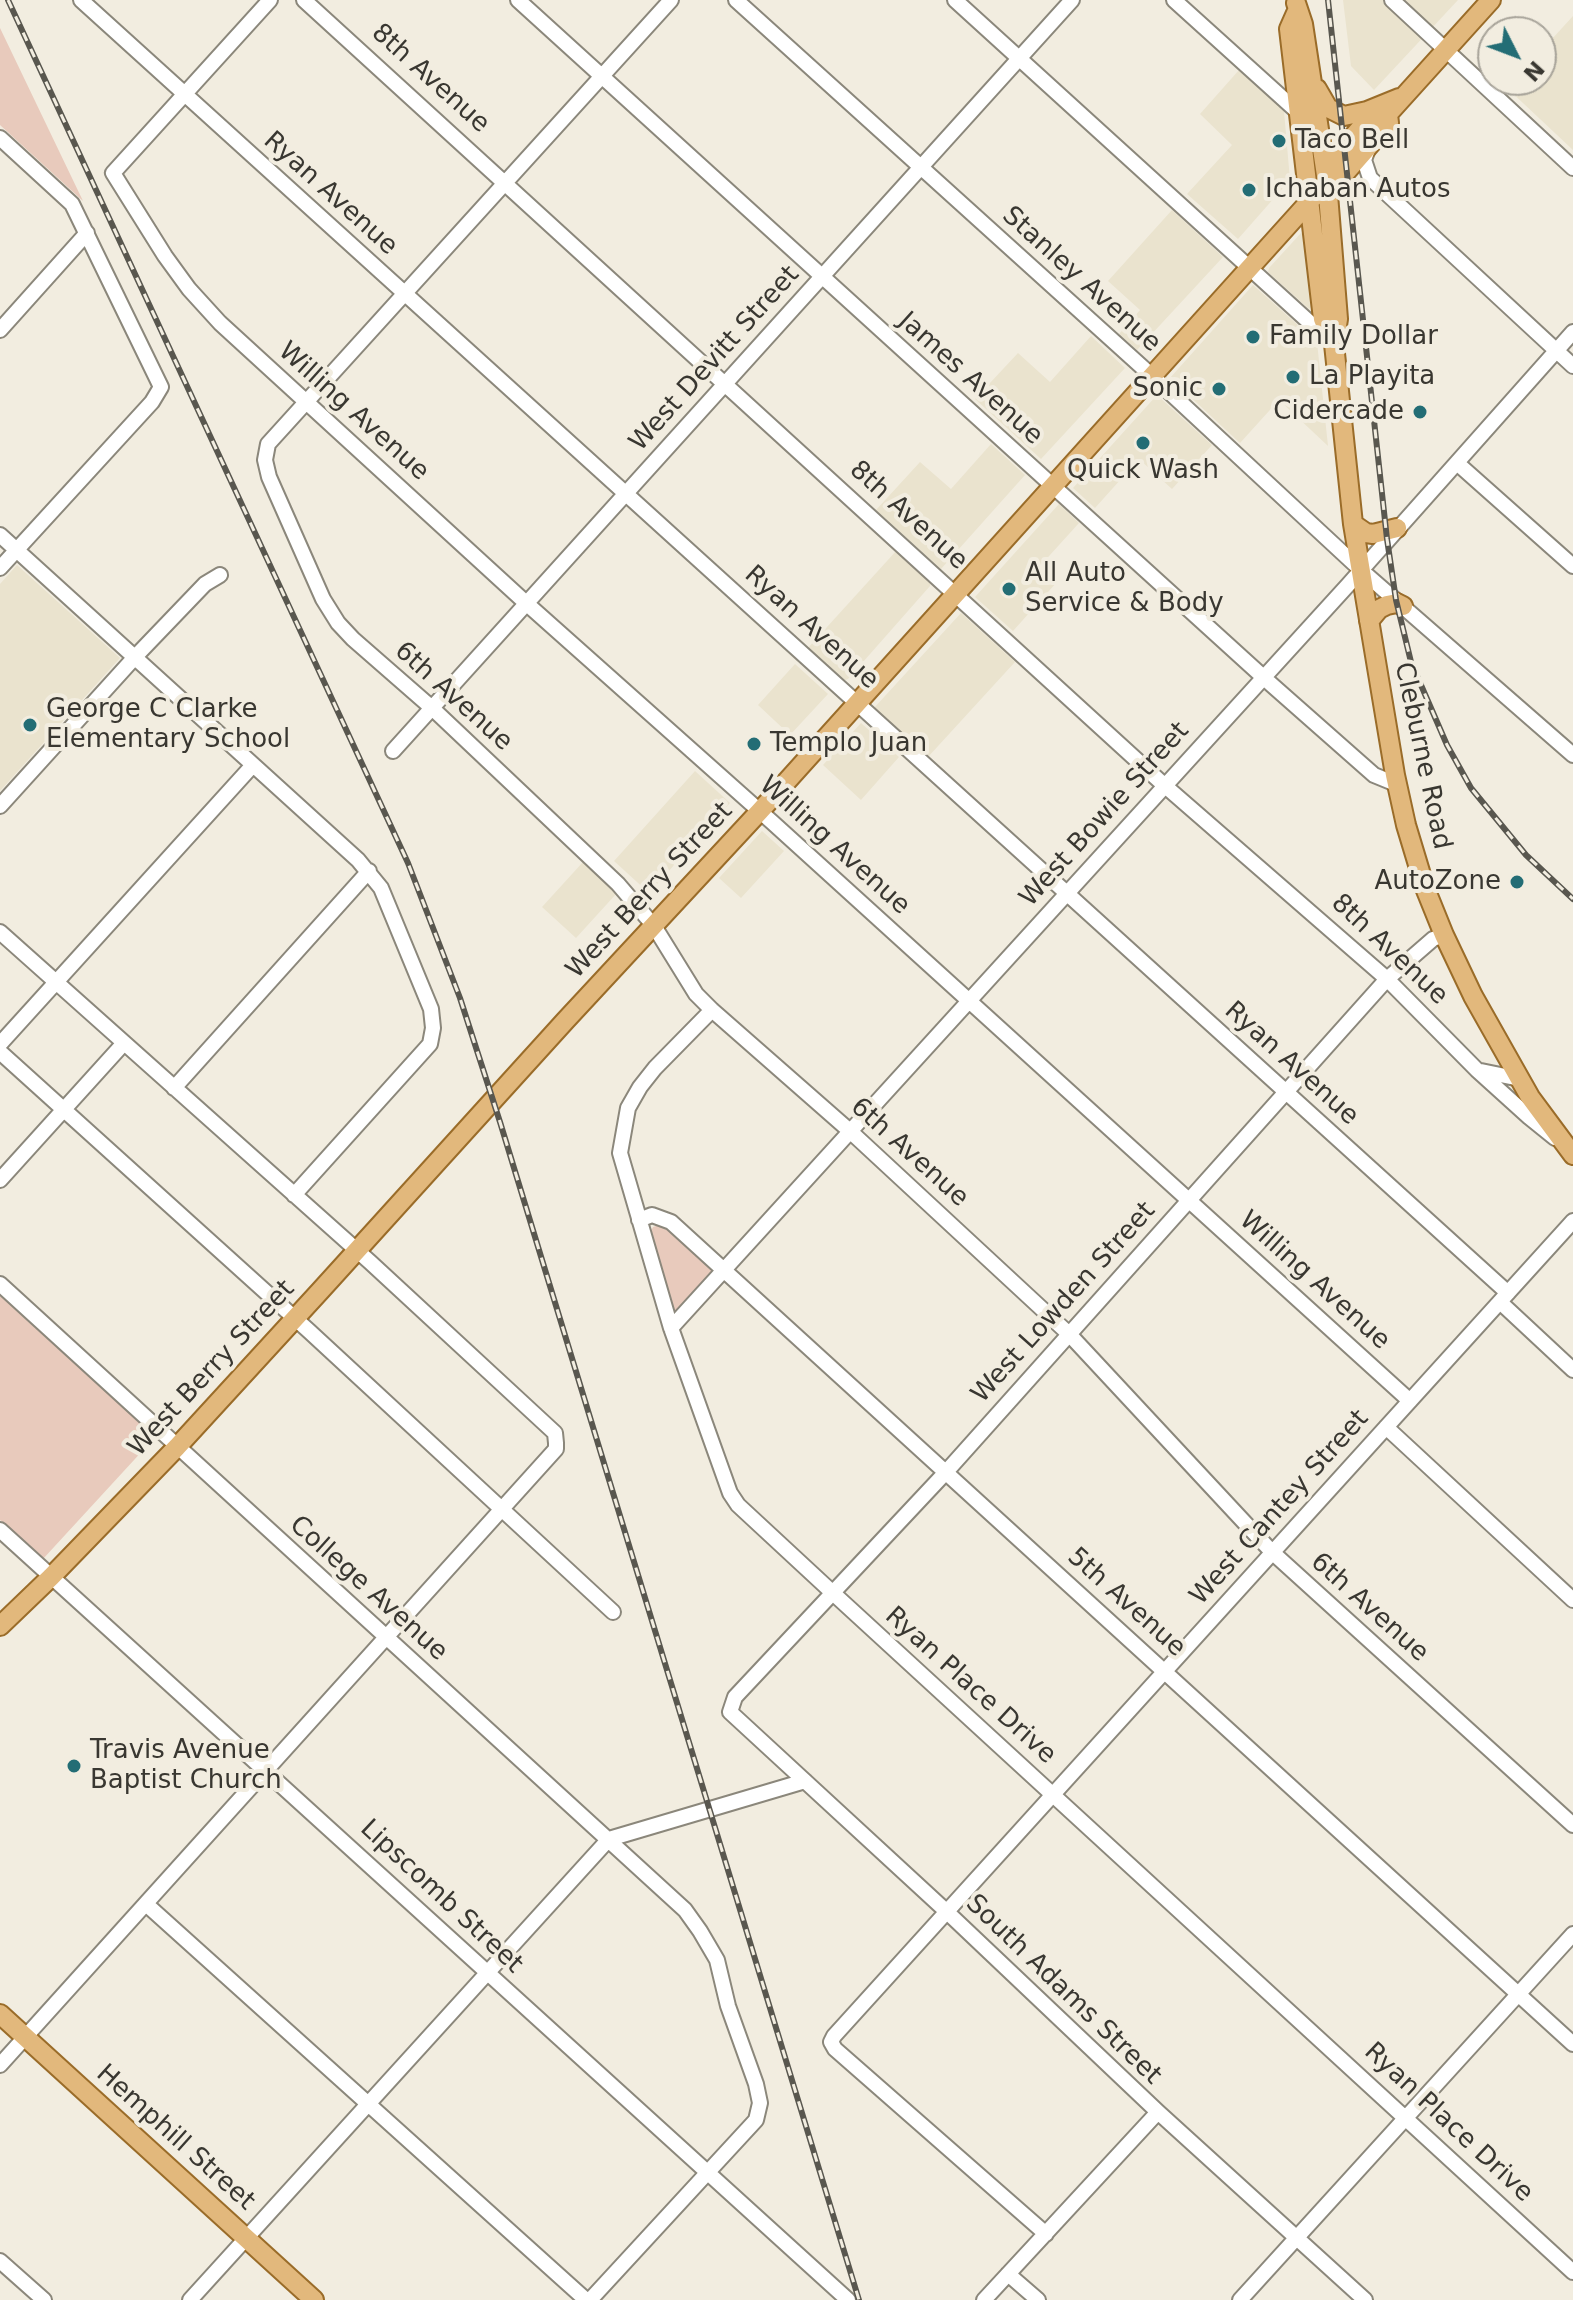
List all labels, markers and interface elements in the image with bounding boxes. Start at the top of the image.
north arrow [1477,16,1557,96]
street label: 8th Avenue [365,18,495,140]
text: N [1518,56,1549,86]
place label: Taco Bell [1295,125,1409,157]
street label: Ryan Avenue [257,126,403,262]
marker: Taco Bell [1270,132,1288,150]
place label: Ichaban Autos [1265,174,1450,206]
marker: Ichaban Autos [1240,181,1258,199]
street label: Stanley Avenue [995,201,1167,359]
street label: West Devitt Street [624,260,806,458]
street label: James Avenue [891,306,1049,452]
place label: Family Dollar [1269,321,1438,353]
marker: Family Dollar [1244,328,1262,346]
street label: Willing Avenue [271,336,435,488]
place label: La Playita [1309,361,1435,393]
marker: La Playita [1284,368,1302,386]
place label: Sonic [1133,373,1203,405]
marker: Sonic [1210,380,1228,398]
place label: Cidercade [1273,396,1404,428]
marker: Cidercade [1411,403,1429,421]
marker: Quick Wash [1134,434,1152,452]
street label: 8th Avenue [843,455,973,577]
place label: Quick Wash [1067,455,1219,487]
place label: All Auto Service & Body [1025,558,1224,620]
street label: Ryan Avenue [738,560,884,696]
marker: All Auto Service & Body [1000,580,1018,598]
street label: 6th Avenue [388,636,518,758]
street label: Cleburne Road [1387,660,1457,852]
place label: George C Clarke Elementary School [46,694,290,756]
marker: George C Clarke Elementary School [21,716,39,734]
street label: West Bowie Street [1014,716,1196,914]
place label: Templo Juan [770,728,927,760]
marker: Templo Juan [745,735,763,753]
street label: Willing Avenue [752,770,916,922]
street label: West Berry Street [560,796,740,986]
place label: AutoZone [1374,866,1501,898]
marker: AutoZone [1508,873,1526,891]
street label: 8th Avenue [1324,888,1454,1012]
street label: Ryan Avenue [1218,996,1364,1132]
street label: 6th Avenue [844,1092,974,1214]
street label: West Lowden Street [966,1196,1162,1410]
street label: Willing Avenue [1232,1205,1396,1357]
street label: West Berry Street [122,1274,302,1464]
street label: West Cantey Street [1184,1404,1376,1612]
street label: College Avenue [283,1510,453,1668]
street label: 5th Avenue [1061,1542,1191,1664]
street label: 6th Avenue [1304,1547,1434,1669]
street label: Ryan Place Drive [878,1601,1062,1771]
place label: Travis Avenue Baptist Church [90,1735,282,1796]
marker: Travis Avenue Baptist Church [65,1757,83,1775]
street label: Lipscomb Street [353,1814,529,1980]
street label: South Adams Street [959,1889,1167,2091]
street label: Ryan Place Drive [1357,2037,1539,2209]
street label: Hemphill Street [89,2059,261,2217]

